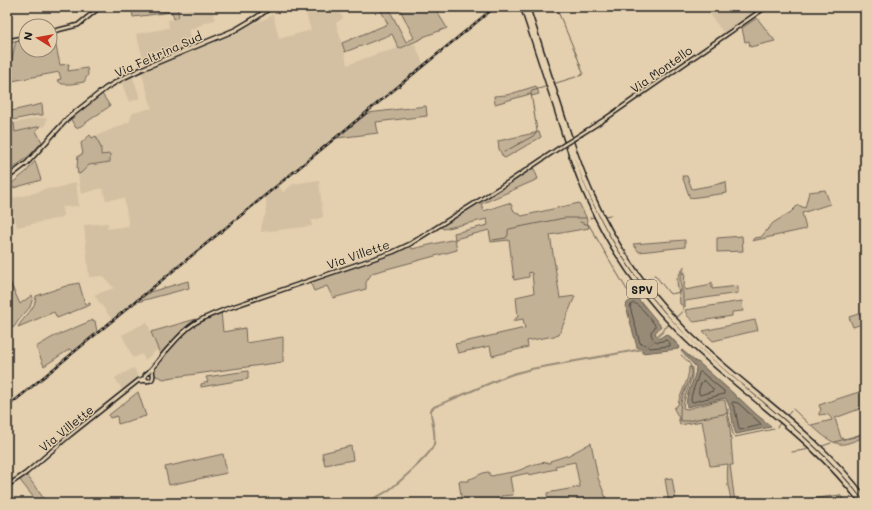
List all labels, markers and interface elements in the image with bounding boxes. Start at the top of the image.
north arrow [18,18,58,58]
street label: Via Feltrina Sud [112,27,204,80]
text: N [20,30,36,42]
street label: Via Montello [627,42,695,96]
street label: Via Villette [324,236,392,272]
road number: SPV [627,280,657,298]
street label: Via Villette [35,401,97,455]

